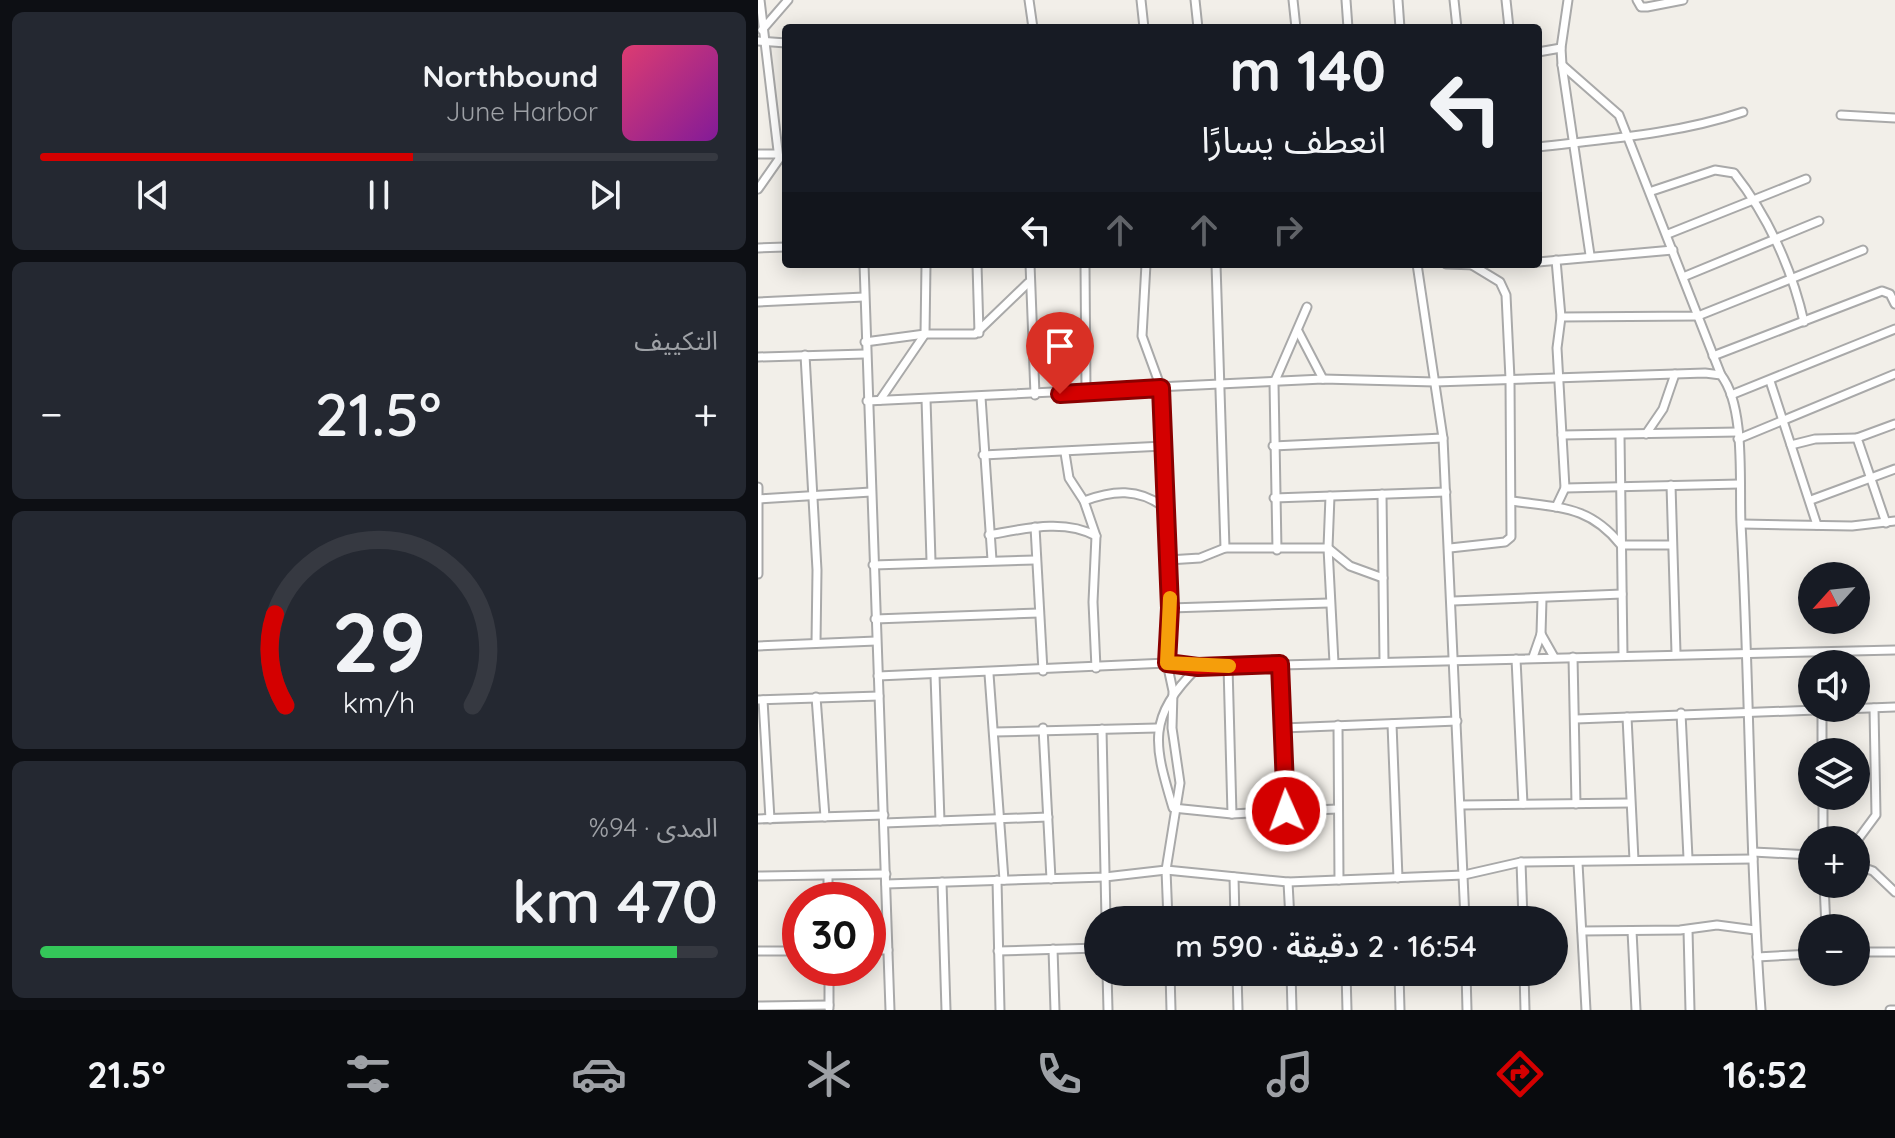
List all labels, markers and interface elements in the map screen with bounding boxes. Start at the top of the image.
text: 140 m [1230,35,1386,105]
icon: left [1414,56,1518,160]
text: Northbound [422,57,598,95]
text: June Harbor [446,95,598,128]
text: انعطف يسارًا [1201,117,1386,162]
icon: previous [131,173,175,217]
icon: pause [357,173,401,217]
icon: next [583,173,627,217]
icon: left [1014,208,1058,252]
icon: ahead [1098,208,1142,252]
icon: ahead [1182,208,1226,252]
icon: right [1266,208,1310,252]
pin [1026,312,1094,394]
text: التكييف [634,324,718,357]
icon: arrive [1038,324,1082,368]
text: 21.5° [315,376,441,451]
text: − [40,386,63,441]
text: + [693,386,718,441]
north arrow [1798,562,1870,634]
map controls [1798,562,1870,986]
text: 29 [332,588,426,692]
button: sound [1798,650,1870,722]
text: km/h [343,684,415,720]
button: layers [1798,738,1870,810]
position arrow [1244,769,1328,853]
text: المدى · 94% [589,811,718,844]
button: + [1798,826,1870,898]
text: 470 km [512,863,718,938]
speed limit sign: 30 [782,882,886,986]
button: − [1798,914,1870,986]
text: 16:54 · 2 دقيقة · 590 m [1175,927,1477,965]
icon: filters [340,1046,396,1102]
icon: car [571,1046,627,1102]
icon: climate [801,1046,857,1102]
icon: phone [1031,1046,1087,1102]
icon: music [1262,1046,1318,1102]
icon: directions [1492,1046,1548,1102]
text: 21.5° [87,1052,166,1097]
text: 16:52 [1723,1052,1808,1097]

